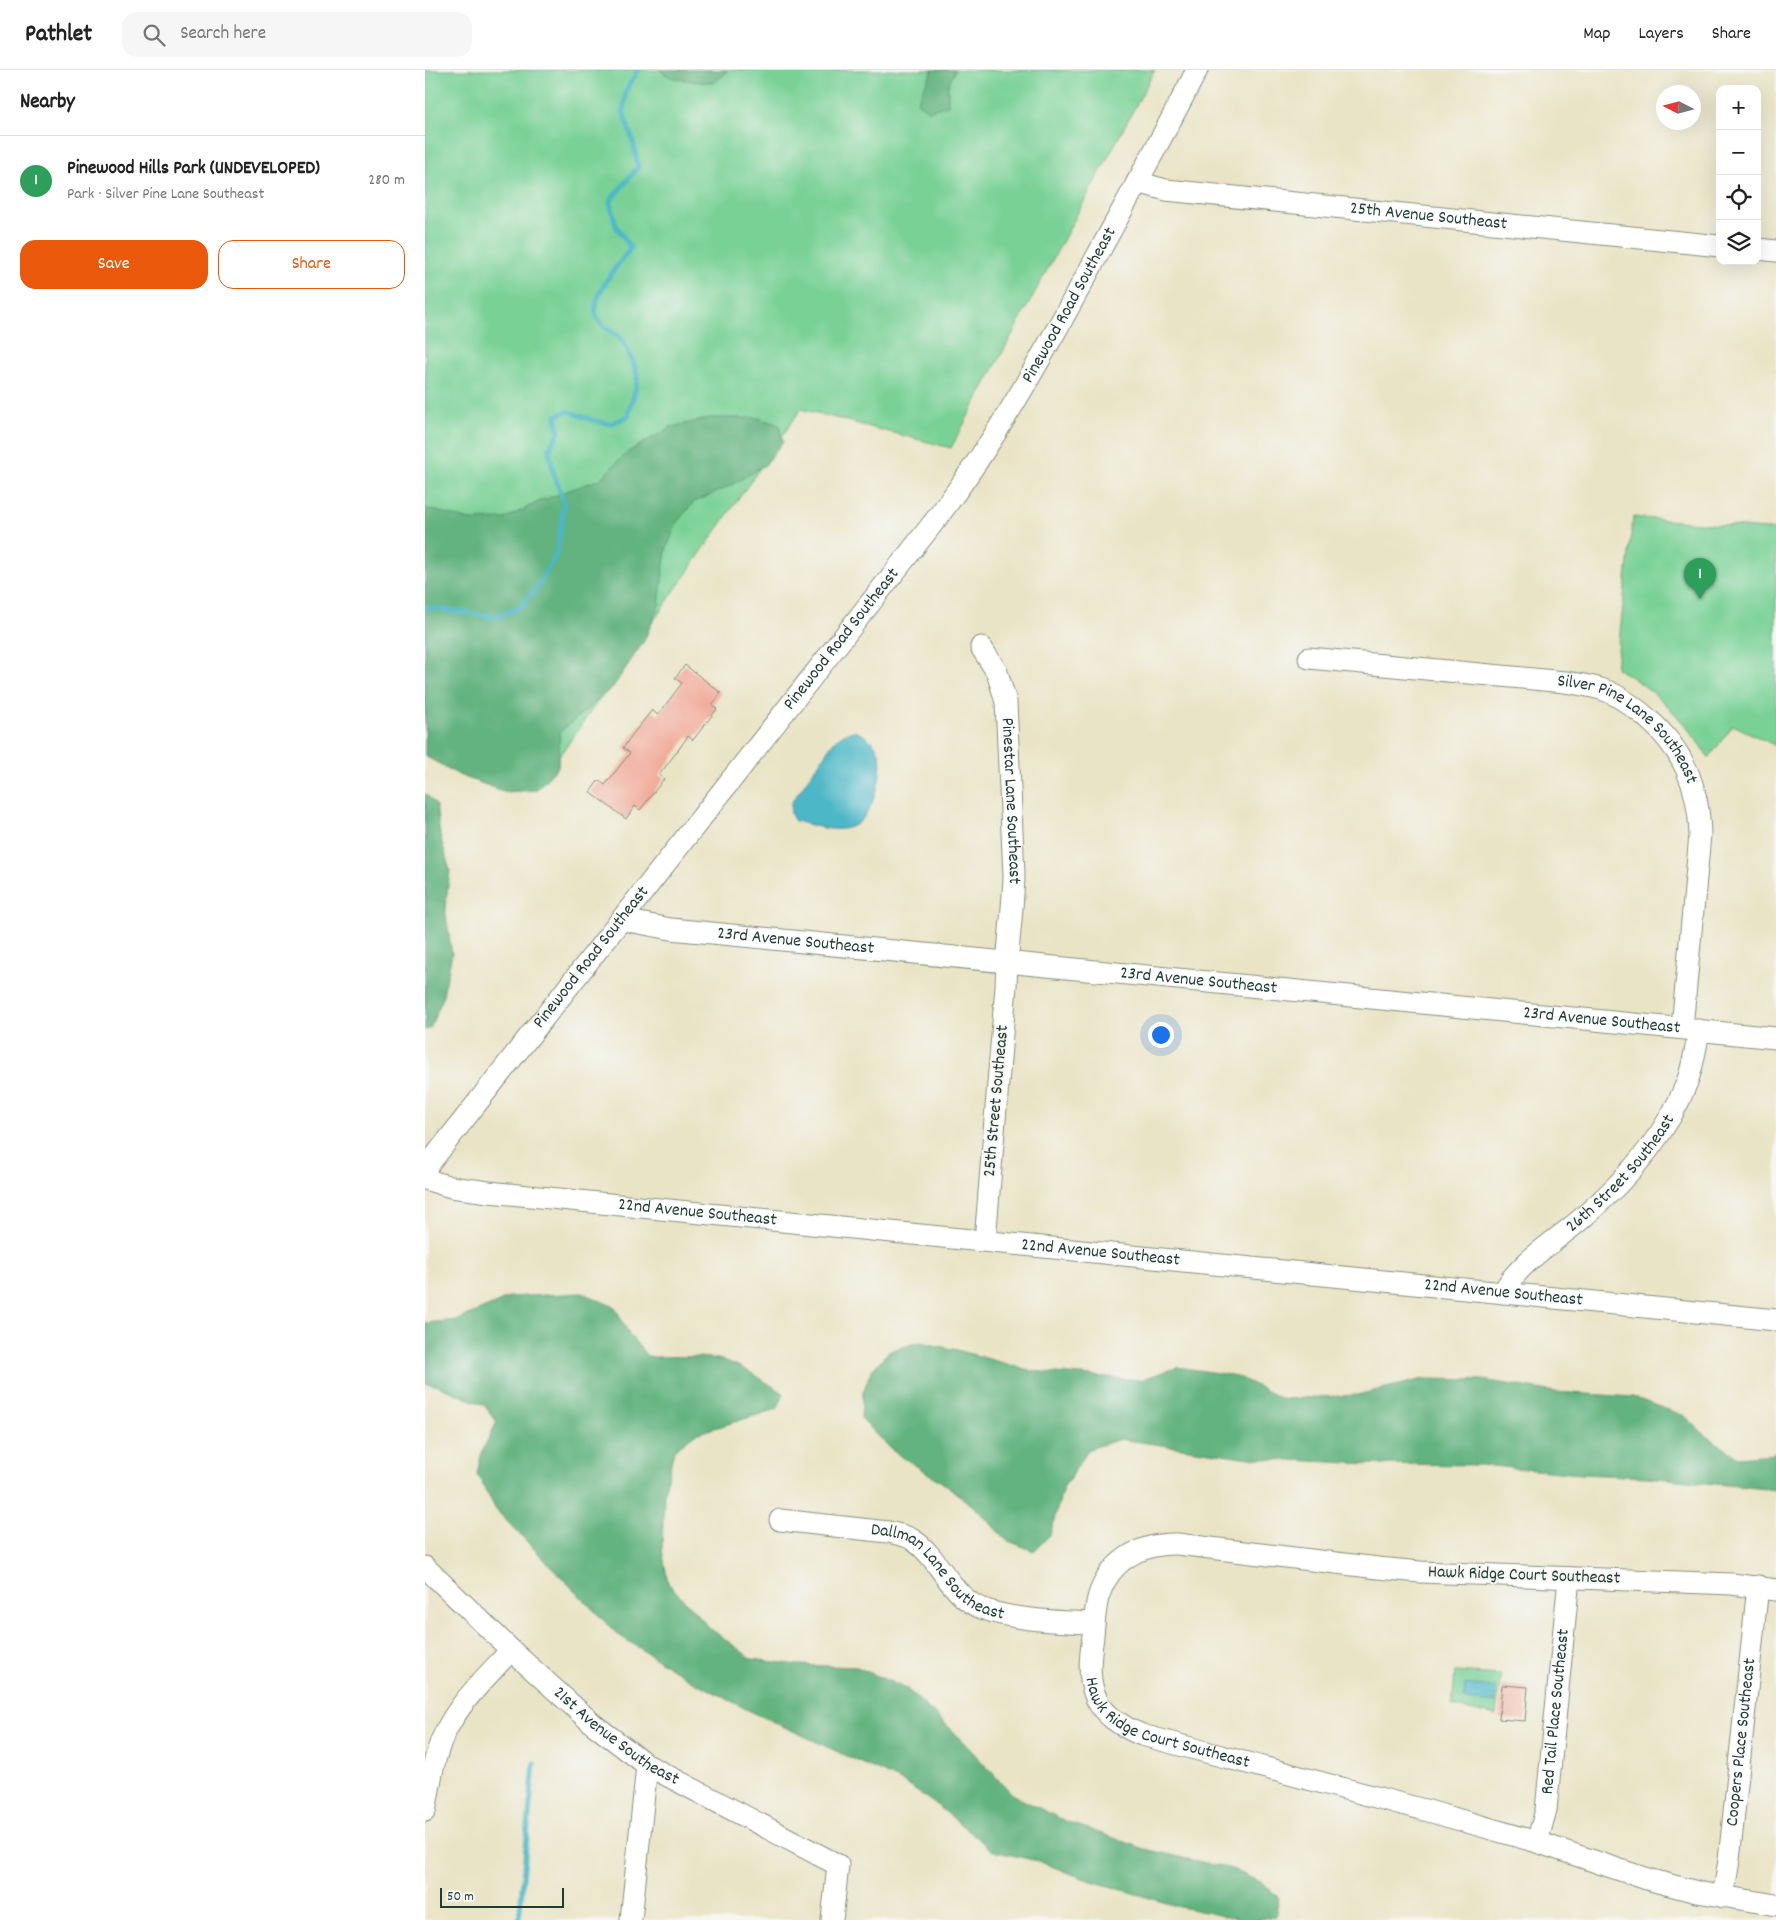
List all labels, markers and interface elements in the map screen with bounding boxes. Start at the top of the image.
search box [122,12,472,57]
text: Pathlet [25,18,92,52]
icon: search [140,21,168,49]
text: Search here [180,21,266,48]
text: Map [1583,22,1610,47]
text: Layers [1638,22,1684,47]
text: Share [1712,22,1751,47]
north arrow [1656,85,1701,130]
map controls [1716,85,1761,265]
button: + [1716,85,1761,130]
text: Nearby [20,88,75,118]
button: − [1716,130,1761,175]
text: Pinewood Hills Park (UNDEVELOPED) [67,156,320,183]
text: 1 [34,169,38,192]
text: 280 m [368,169,405,192]
button: locate [1716,175,1761,220]
text: Park · Silver Pine Lane Southeast [67,183,264,206]
street label: 25th Avenue Southeast [1349,196,1509,237]
button: layers [1716,220,1761,265]
street label: Pinewood Road Southeast [1016,222,1123,388]
button: Save [20,240,208,289]
button: Share [218,240,405,289]
pin: 1 [1684,558,1716,599]
street label: Pinewood Road Southeast [778,562,906,716]
street label: Silver Pine Lane Southeast [1556,669,1704,788]
street label: Pinestar Lane Southeast [994,717,1027,885]
street label: Pinewood Road Southeast [527,881,655,1034]
street label: 23rd Avenue Southeast [716,921,876,962]
street label: 23rd Avenue Southeast [1119,961,1279,1001]
street label: 23rd Avenue Southeast [1522,1001,1682,1041]
your location [1148,1022,1174,1048]
street label: 25th Street Southeast [978,1024,1016,1178]
street label: 26th Street Southeast [1561,1110,1682,1239]
street label: 22nd Avenue Southeast [617,1192,778,1233]
street label: 22nd Avenue Southeast [1020,1232,1181,1273]
street label: 22nd Avenue Southeast [1423,1273,1584,1313]
street label: Dallman Lane Southeast [870,1518,1007,1627]
street label: Hawk Ridge Court Southeast [1427,1560,1621,1592]
street label: Red Tail Place Southeast [1535,1627,1576,1796]
street label: Coopers Place Southeast [1720,1656,1763,1828]
street label: Hawk Ridge Court Southeast [1078,1675,1253,1776]
street label: 21st Avenue Southeast [547,1681,684,1792]
scale bar [440,1885,564,1908]
text: 50 m [447,1887,474,1907]

